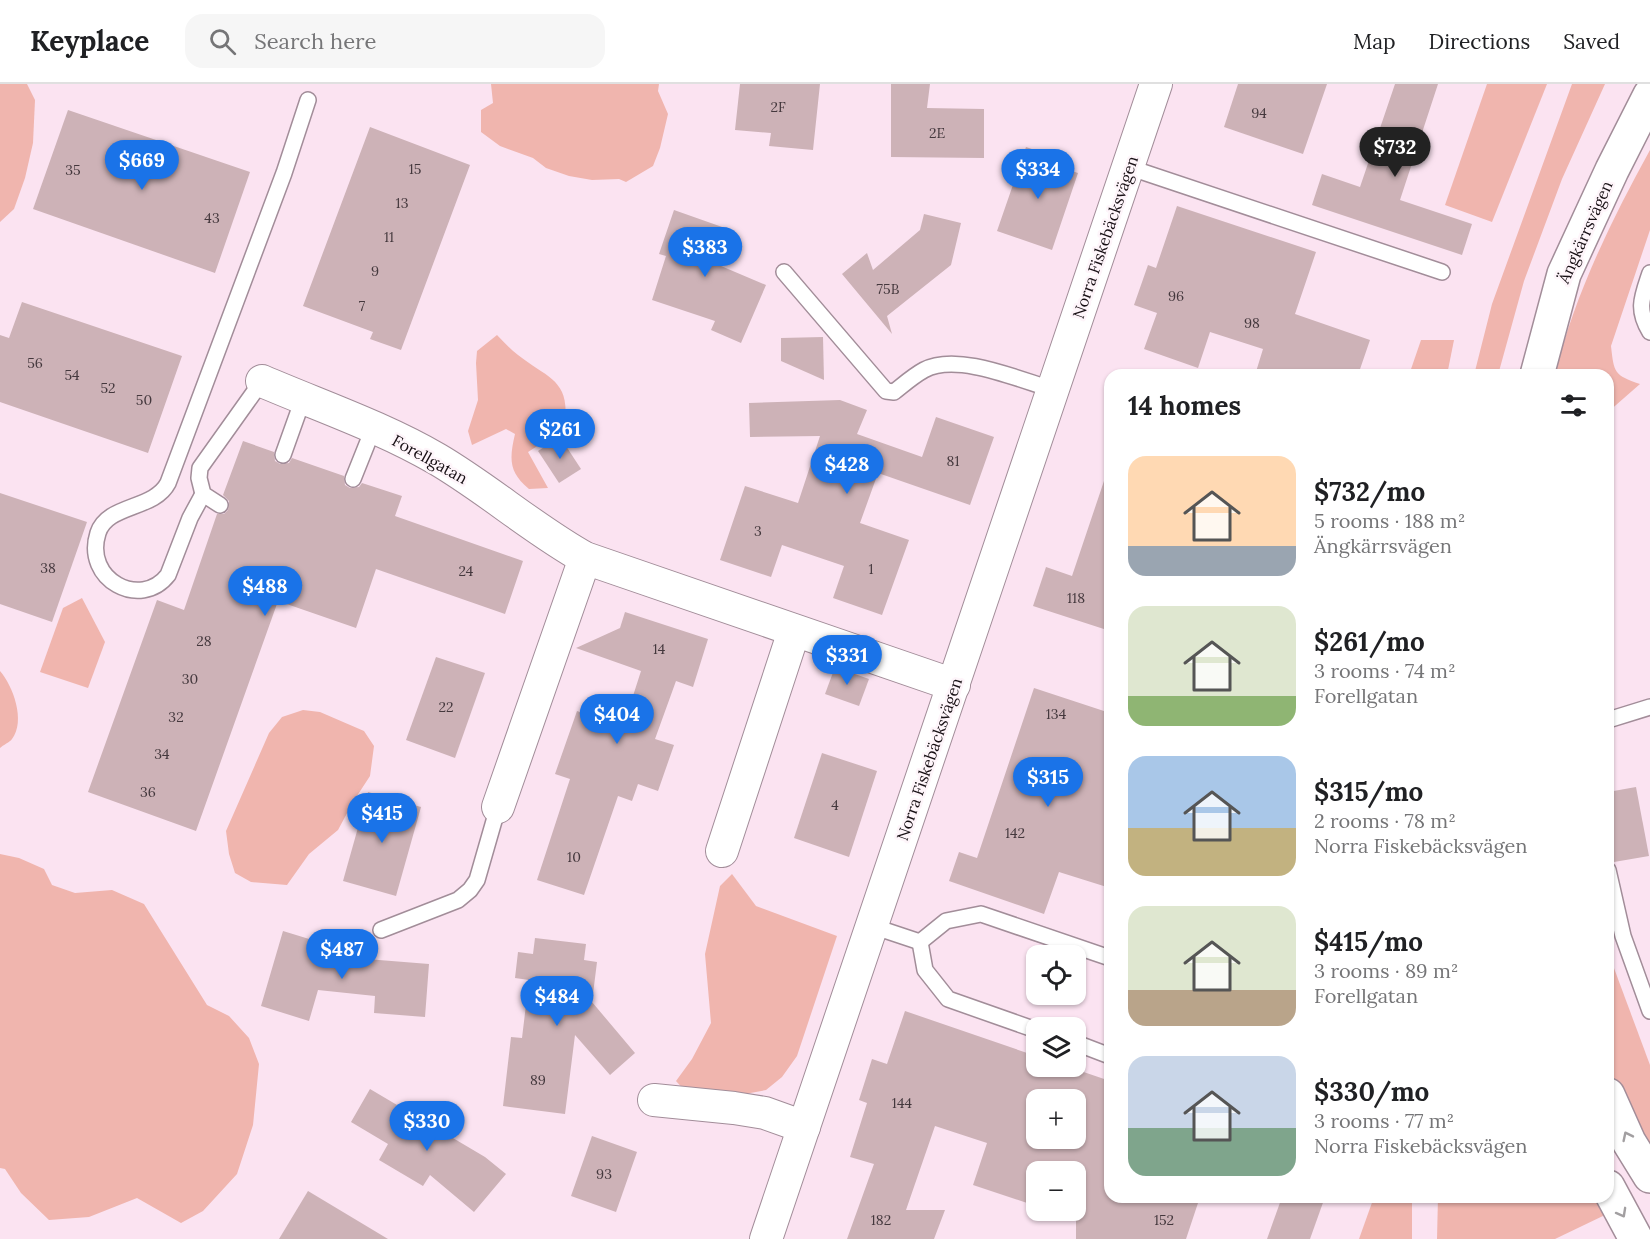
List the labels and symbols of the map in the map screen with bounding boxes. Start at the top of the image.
house number: 2F [770,98,786,116]
house number: 94 [1251,104,1267,122]
house number: 2E [929,124,945,142]
pin: $732 [1359,127,1431,178]
pin: $669 [106,140,178,191]
pin: $334 [1002,149,1074,200]
street label: Norra Fiskebäcksvägen [1068,153,1142,321]
house number: 15 [409,160,421,178]
house number: 35 [65,161,81,179]
street label: Ängkärrsvägen [1553,177,1617,287]
house number: 13 [396,194,409,212]
house number: 43 [204,209,220,227]
pin: $383 [669,227,741,278]
house number: 11 [384,228,394,246]
house number: 9 [371,262,379,280]
house number: 75B [877,280,900,298]
house number: 96 [1168,287,1184,305]
house number: 7 [359,297,366,315]
house number: 98 [1244,314,1260,332]
house number: 56 [27,354,43,372]
house number: 54 [64,366,80,384]
house number: 52 [100,379,116,397]
house number: 50 [136,391,152,409]
pin: $261 [524,409,596,460]
street label: Forellgatan [389,430,471,488]
pin: $428 [811,444,883,495]
house number: 81 [947,452,959,470]
house number: 3 [754,522,762,540]
house number: 38 [40,559,56,577]
house number: 1 [868,560,874,578]
house number: 24 [459,562,474,580]
pin: $488 [229,566,301,617]
house number: 118 [1067,589,1085,607]
house number: 28 [196,632,212,650]
pin: $331 [811,635,883,686]
house number: 14 [653,640,666,658]
house number: 30 [182,670,198,688]
street label: Norra Fiskebäcksvägen [892,675,966,843]
pin: $404 [581,694,653,745]
house number: 22 [438,698,454,716]
house number: 134 [1046,705,1067,723]
house number: 32 [168,708,184,726]
house number: 34 [154,745,170,763]
pin: $315 [1012,757,1084,808]
house number: 36 [140,783,156,801]
pin: $415 [346,793,418,844]
house number: 4 [831,796,839,814]
house number: 142 [1005,824,1025,842]
house number: 10 [567,848,581,866]
pin: $487 [306,929,378,980]
pin: $484 [521,976,593,1027]
house number: 89 [530,1071,546,1089]
house number: 144 [892,1094,913,1112]
pin: $330 [391,1101,463,1152]
one-way arrow [1622,1132,1634,1143]
house number: 93 [596,1165,612,1183]
one-way arrow [1615,1207,1626,1217]
house number: 182 [871,1211,891,1229]
house number: 152 [1154,1211,1174,1229]

